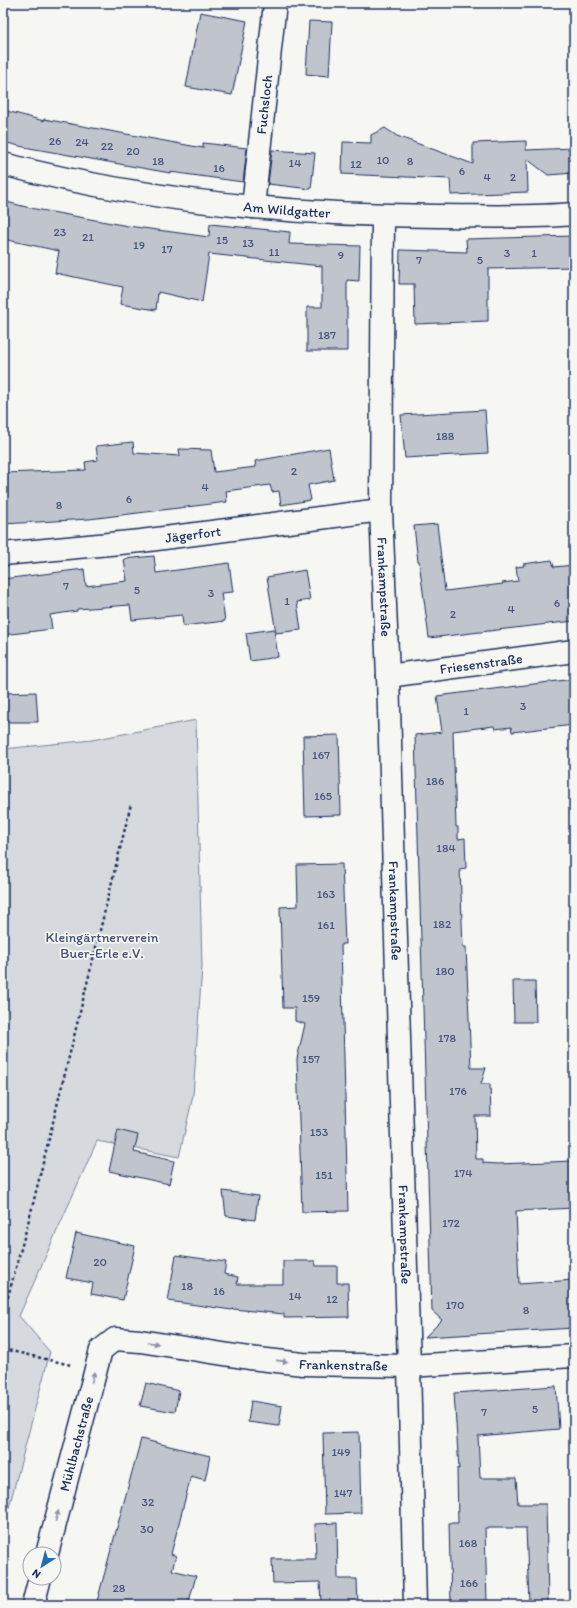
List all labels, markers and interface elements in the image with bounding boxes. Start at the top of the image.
street label: Fuchsloch [253,73,276,135]
house number: 26 [49,134,61,148]
house number: 24 [75,135,89,149]
house number: 22 [101,139,114,153]
house number: 20 [126,144,140,158]
house number: 10 [377,153,389,167]
house number: 18 [152,154,164,168]
house number: 8 [407,154,414,168]
house number: 14 [289,156,301,170]
house number: 12 [350,157,363,171]
house number: 16 [213,161,225,175]
house number: 6 [459,164,465,178]
house number: 4 [483,170,491,184]
house number: 2 [510,170,517,184]
street label: Am Wildgatter [243,198,332,222]
house number: 23 [54,225,67,239]
house number: 21 [82,230,94,244]
house number: 15 [216,233,228,247]
house number: 13 [242,236,255,250]
house number: 19 [133,238,145,252]
house number: 17 [161,242,173,256]
house number: 11 [268,245,280,259]
house number: 3 [504,246,511,260]
house number: 1 [531,246,537,260]
house number: 9 [338,248,344,262]
house number: 7 [416,253,422,267]
house number: 5 [477,253,483,267]
house number: 187 [318,328,336,342]
house number: 188 [436,429,455,443]
house number: 2 [291,464,298,478]
house number: 4 [201,480,209,494]
house number: 6 [126,492,132,506]
house number: 8 [56,498,63,512]
street label: Jägerfort [164,523,222,547]
street label: Frankampstraße [373,537,394,637]
house number: 7 [63,579,69,593]
house number: 5 [134,583,140,597]
house number: 3 [208,586,215,600]
house number: 1 [284,594,290,608]
house number: 6 [554,596,560,610]
house number: 4 [507,602,515,616]
house number: 2 [450,607,457,621]
street label: Friesenstraße [439,650,524,678]
house number: 3 [520,699,527,713]
house number: 1 [463,704,469,718]
house number: 167 [312,748,330,762]
house number: 186 [426,774,444,788]
house number: 165 [314,789,332,803]
house number: 184 [436,841,456,855]
street label: Frankampstraße [385,861,405,961]
house number: 163 [317,887,336,901]
house number: 182 [433,917,452,931]
house number: 161 [317,918,335,932]
park label: Kleingärtnerverein Buer-Erle e.V. [45,929,159,962]
house number: 180 [435,964,455,978]
house number: 159 [302,991,320,1005]
house number: 178 [438,1031,456,1045]
house number: 157 [302,1052,320,1066]
house number: 176 [449,1084,467,1098]
house number: 153 [310,1125,329,1139]
house number: 174 [454,1166,472,1180]
house number: 151 [315,1168,333,1182]
street label: Frankampstraße [394,1185,415,1285]
house number: 172 [442,1216,461,1230]
house number: 20 [93,1255,107,1269]
house number: 18 [181,1279,193,1293]
house number: 16 [213,1284,225,1298]
house number: 14 [289,1289,301,1303]
house number: 12 [326,1292,339,1306]
house number: 170 [446,1298,464,1312]
house number: 8 [523,1303,530,1317]
one-way arrow [147,1340,159,1346]
street label: Frankenstraße [298,1356,388,1375]
one-way arrow [276,1358,288,1365]
one-way arrow [90,1371,96,1383]
street label: Mühlbachstraße [56,1394,97,1493]
house number: 5 [532,1402,538,1416]
house number: 7 [481,1405,487,1419]
house number: 149 [331,1445,351,1459]
house number: 147 [334,1486,352,1500]
house number: 32 [142,1495,155,1509]
one-way arrow [54,1510,60,1522]
house number: 30 [140,1522,154,1536]
house number: 168 [459,1536,478,1550]
north arrow [22,1546,62,1586]
text: N [30,1566,43,1581]
house number: 166 [460,1576,478,1590]
house number: 28 [113,1581,126,1595]

